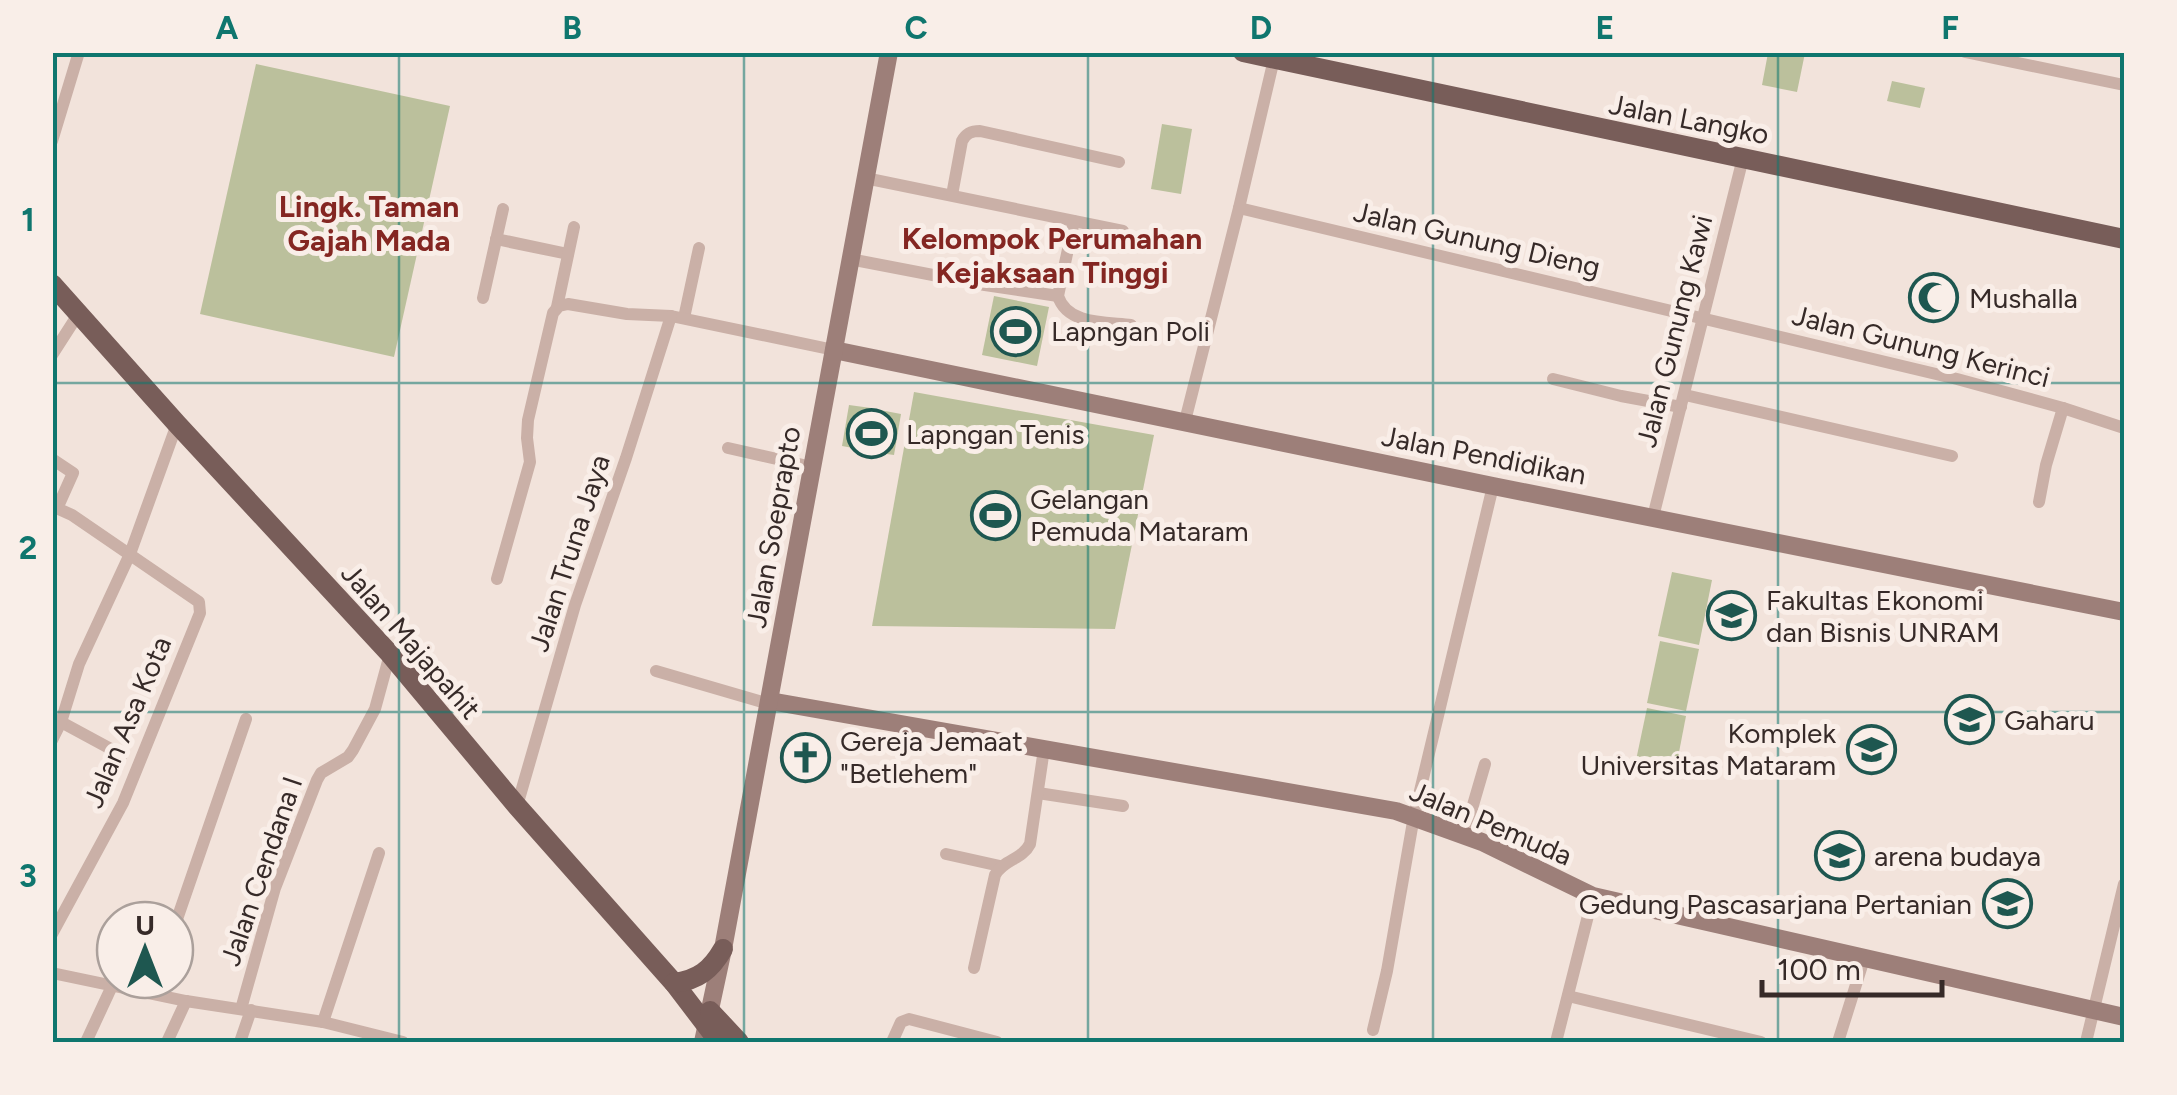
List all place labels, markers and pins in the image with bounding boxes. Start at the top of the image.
mosque icon: Mushalla [1908,272,1960,324]
place label: Mushalla [1969,281,2078,315]
sports icon: Lapngan Poli [990,305,1042,357]
place label: Lapngan Poli [1051,314,1210,348]
sports icon: Lapngan Tenis [845,408,897,460]
place label: Lapngan Tenis [906,417,1084,451]
place label: Gelangan Pemuda Mataram [1030,482,1249,548]
sports icon: Gelangan Pemuda Mataram [969,489,1021,541]
place label: Fakultas Ekonomi dan Bisnis UNRAM [1766,583,2000,649]
school or university icon: Fakultas Ekonomi dan Bisnis UNRAM [1705,590,1757,642]
school or university icon: Gaharu [1943,694,1995,746]
place label: Gaharu [2004,703,2095,737]
place label: Komplek Universitas Mataram [1580,716,1836,782]
school or university icon: Komplek Universitas Mataram [1845,723,1897,775]
place label: Gereja Jemaat "Betlehem" [840,724,1023,790]
church icon: Gereja Jemaat "Betlehem" [779,731,831,783]
school or university icon: arena budaya [1813,830,1865,882]
place label: arena budaya [1874,839,2041,873]
school or university icon: Gedung Pascasarjana Pertanian [1981,878,2033,930]
place label: Gedung Pascasarjana Pertanian [1579,887,1972,921]

